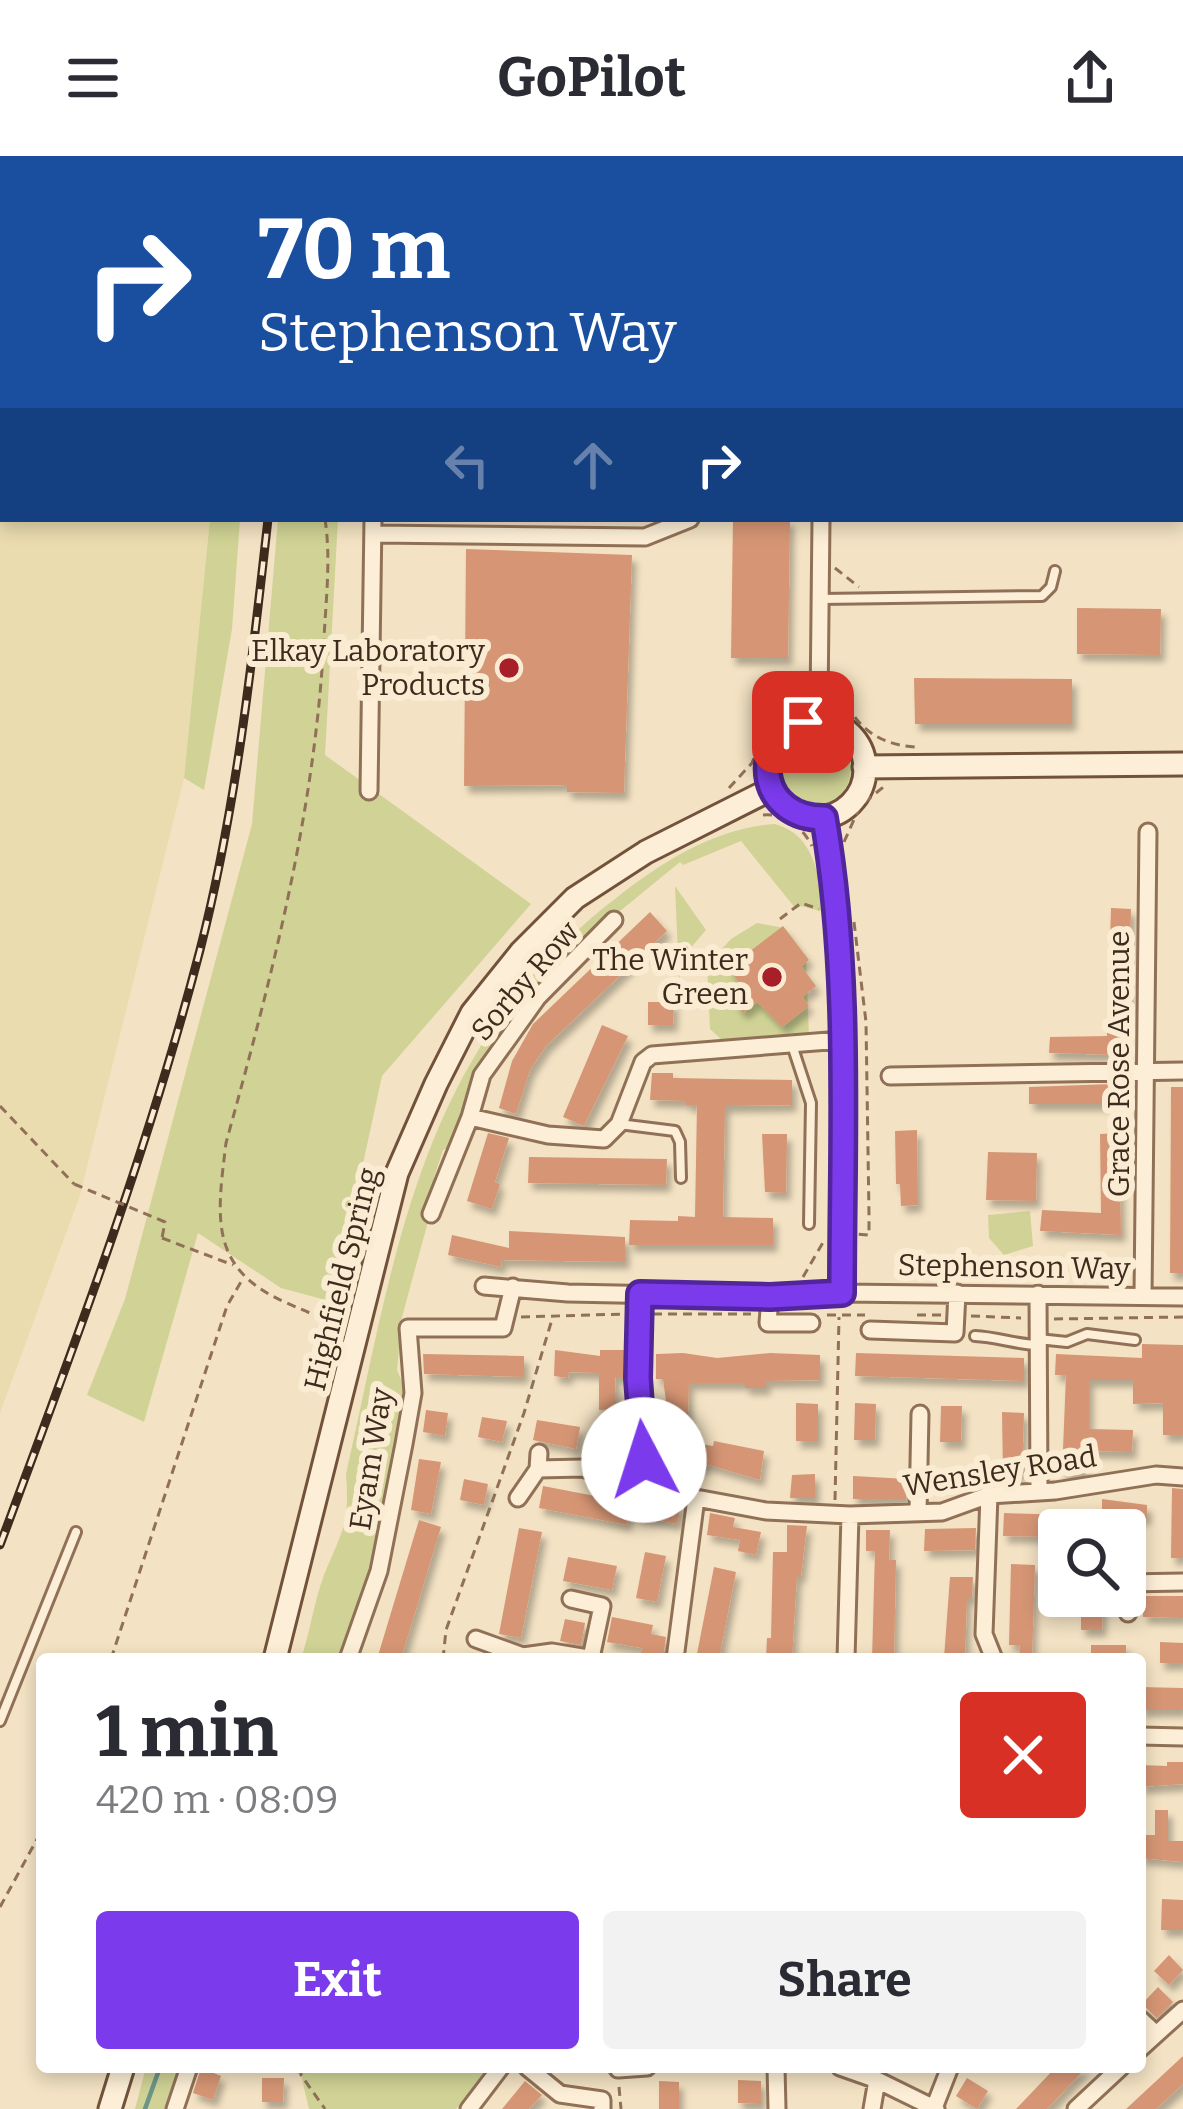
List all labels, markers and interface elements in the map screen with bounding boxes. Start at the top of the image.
icon: menu [60,45,126,111]
icon: share [1057,45,1123,111]
text: GoPilot [497,46,686,110]
text: 70 m [258,199,450,300]
icon: right [60,204,216,360]
text: Stephenson Way [258,301,677,365]
icon: left [434,432,500,498]
icon: ahead [560,432,626,498]
icon: right [686,432,752,498]
place label: Elkay Laboratory Products [251,633,485,703]
marker: Elkay Laboratory Products [496,655,522,681]
pin [752,671,854,773]
icon: arrive [770,689,836,755]
street label: Sorby Row [464,913,587,1048]
street label: Grace Rose Avenue [1101,931,1137,1197]
place label: The Winter Green [592,942,748,1012]
marker: The Winter Green [759,964,785,990]
street label: Highfield Spring [297,1164,387,1394]
street label: Stephenson Way [897,1247,1131,1287]
street label: Eyam Way [342,1385,400,1533]
position arrow [581,1397,707,1523]
street label: Wensley Road [901,1438,1099,1504]
map controls [1038,1509,1146,1617]
button: search [1038,1509,1146,1617]
text: 1 min [96,1689,278,1775]
button: close [960,1692,1086,1818]
text: 420 m · 08:09 [96,1777,338,1823]
button: Exit [96,1911,579,2049]
button: Share [603,1911,1086,2049]

